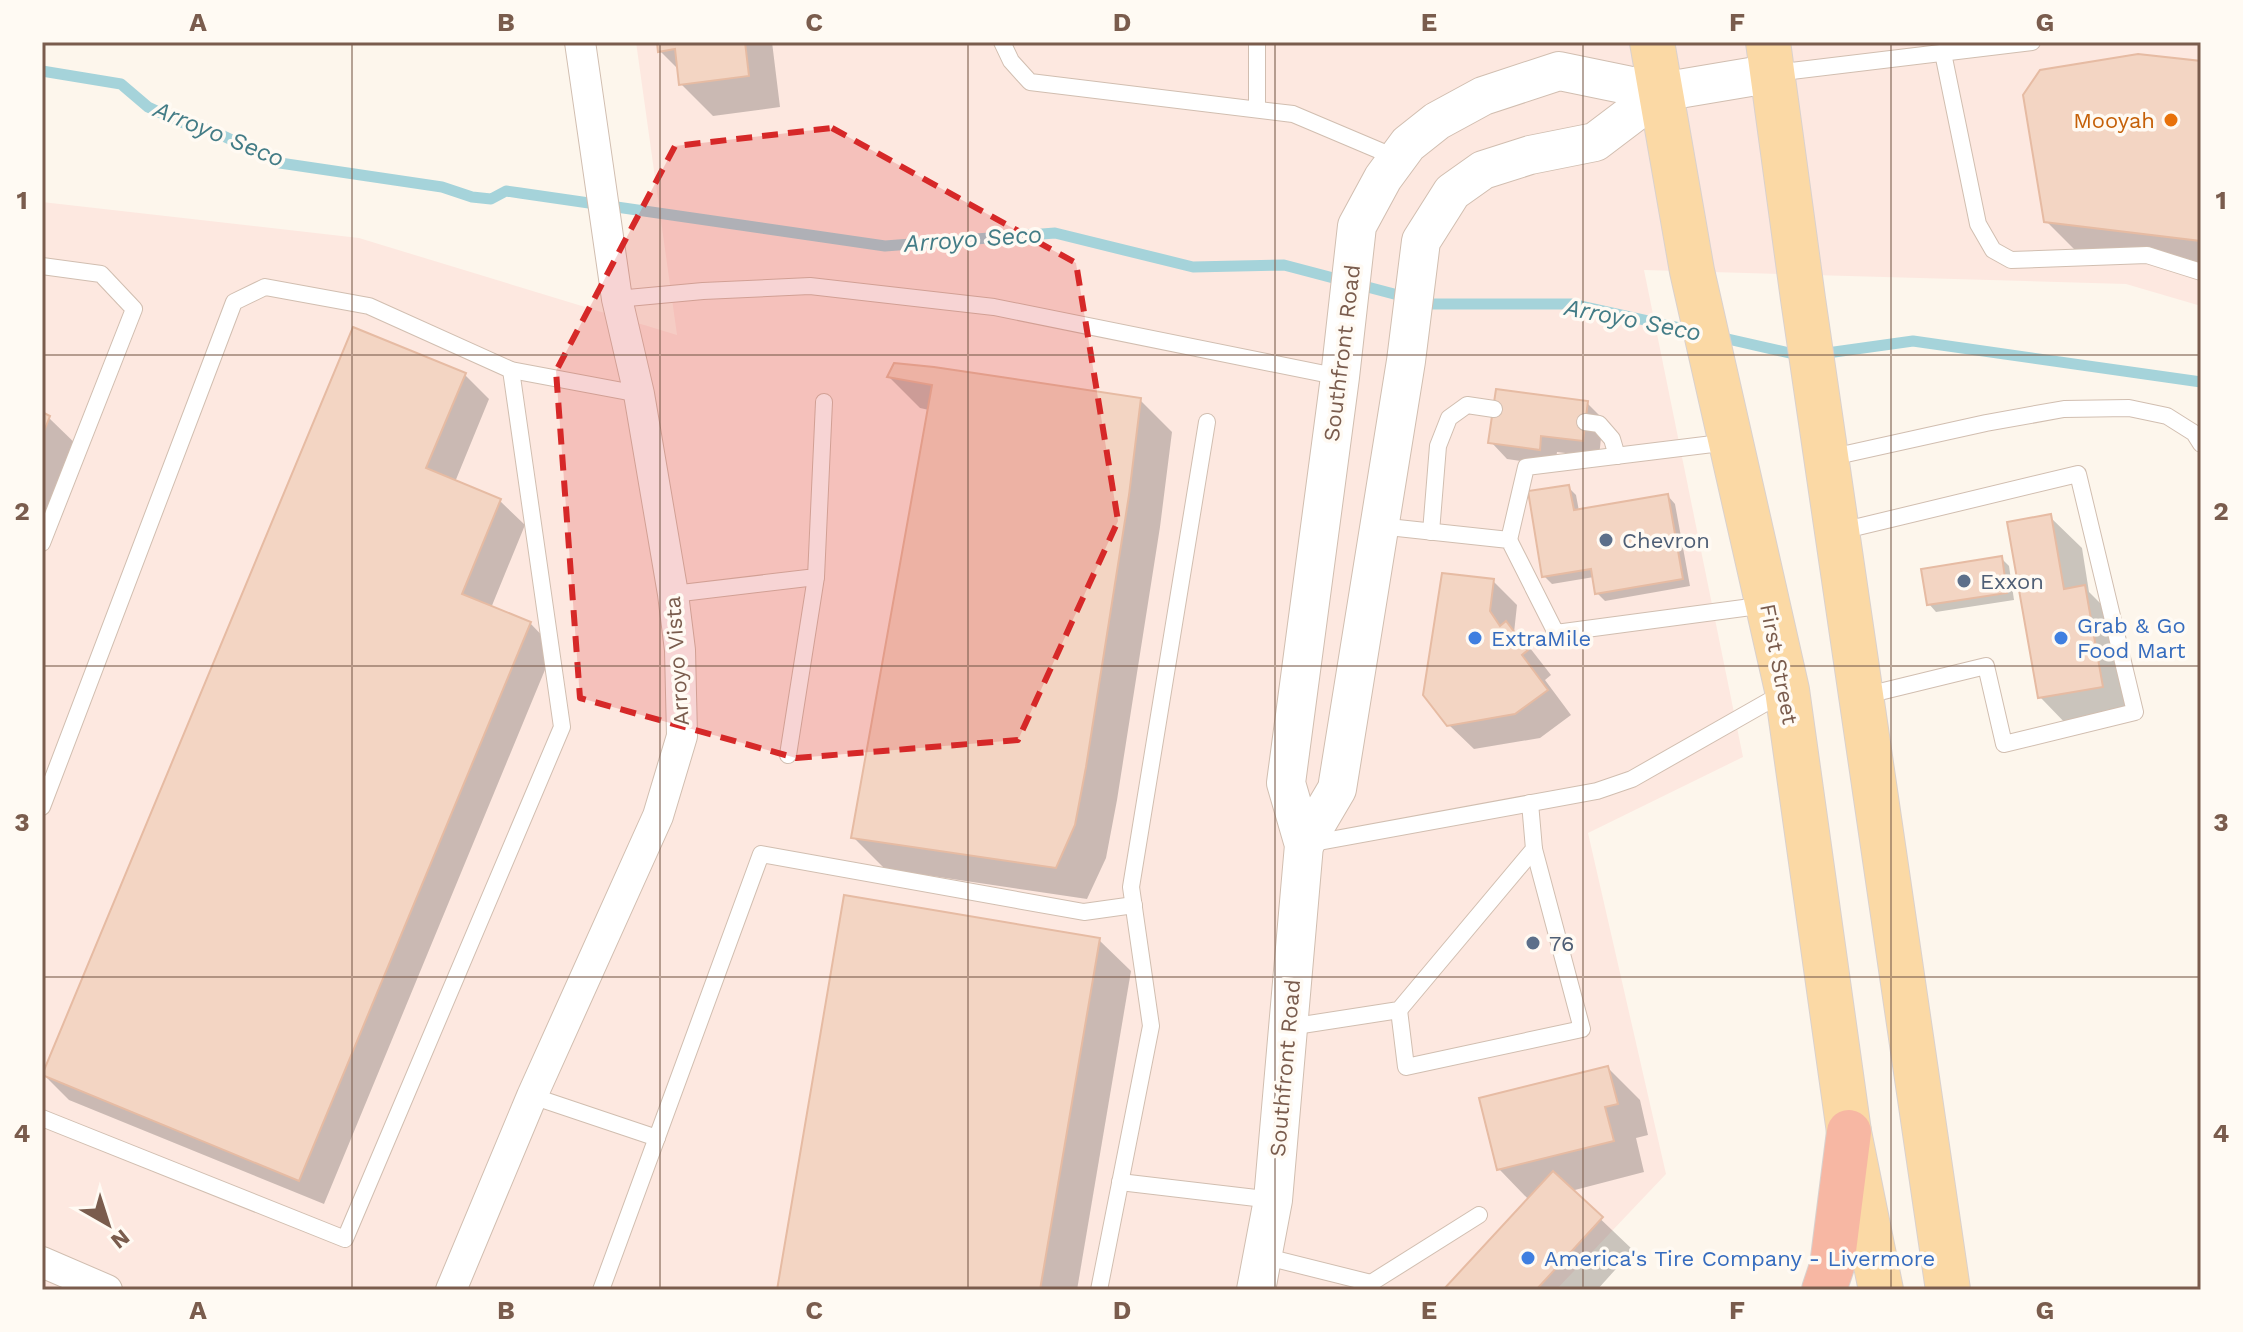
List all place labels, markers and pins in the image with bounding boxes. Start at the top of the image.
place label: Mooyah [2073,108,2155,133]
marker: Mooyah [2162,111,2180,129]
place label: Chevron [1622,528,1710,553]
marker: Chevron [1597,531,1615,549]
place label: Exxon [1980,569,2044,594]
marker: Exxon [1955,572,1973,590]
place label: Grab & Go Food Mart [2077,613,2186,663]
place label: ExtraMile [1491,626,1591,651]
marker: ExtraMile [1466,629,1484,647]
marker: Grab & Go Food Mart [2052,629,2070,647]
place label: 76 [1549,931,1574,956]
marker: 76 [1524,934,1542,952]
place label: America's Tire Company - Livermore [1544,1246,1935,1271]
marker: America's Tire Company - Livermore [1519,1249,1537,1267]

